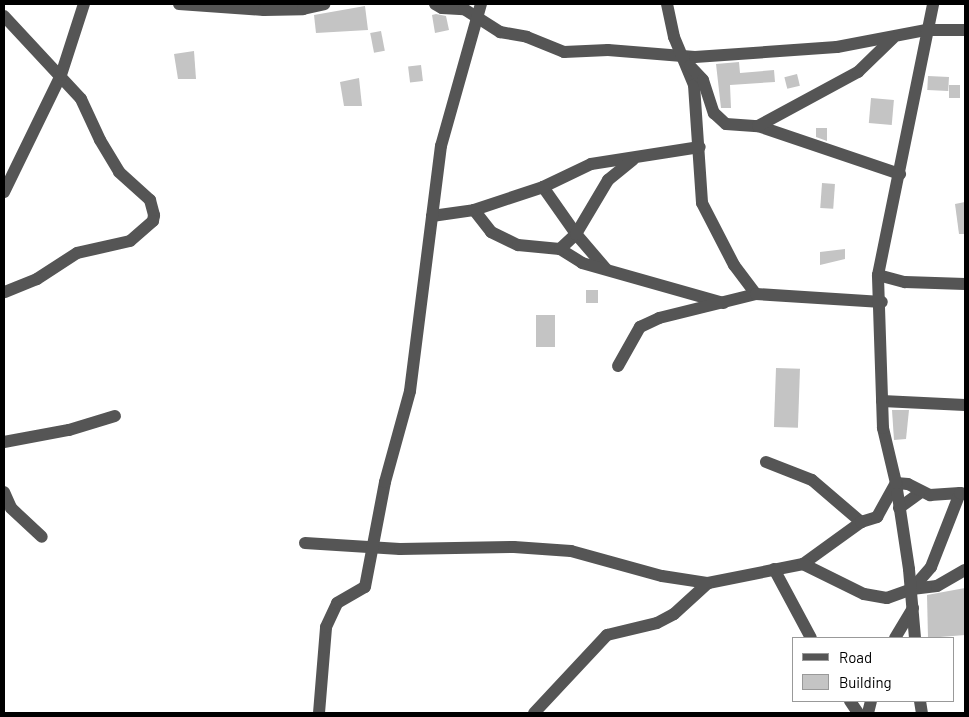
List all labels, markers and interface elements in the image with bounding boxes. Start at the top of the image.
legend [792,637,954,702]
text: Road [839,648,872,666]
text: Building [839,673,892,691]

